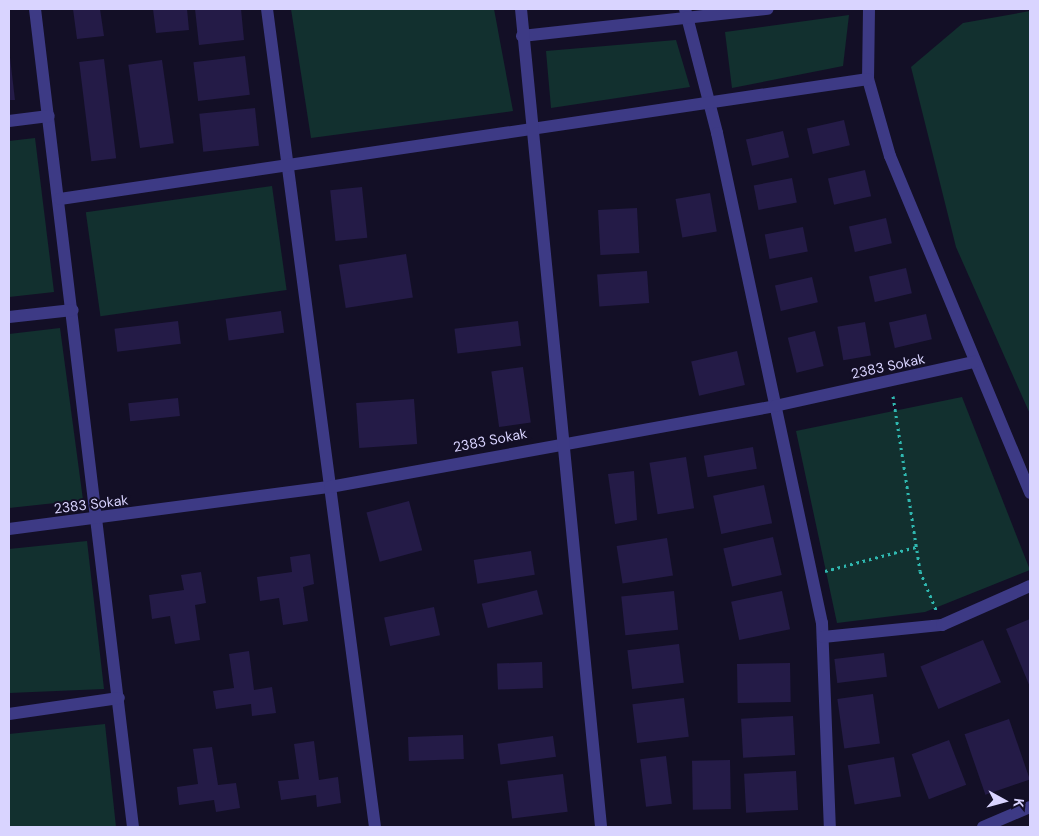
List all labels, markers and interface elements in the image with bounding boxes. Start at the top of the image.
street label: 2383 Sokak [850,350,926,382]
street label: 2383 Sokak [452,425,528,455]
street label: 2383 Sokak [53,491,129,517]
north arrow [979,776,1029,826]
text: K [1009,797,1028,808]

